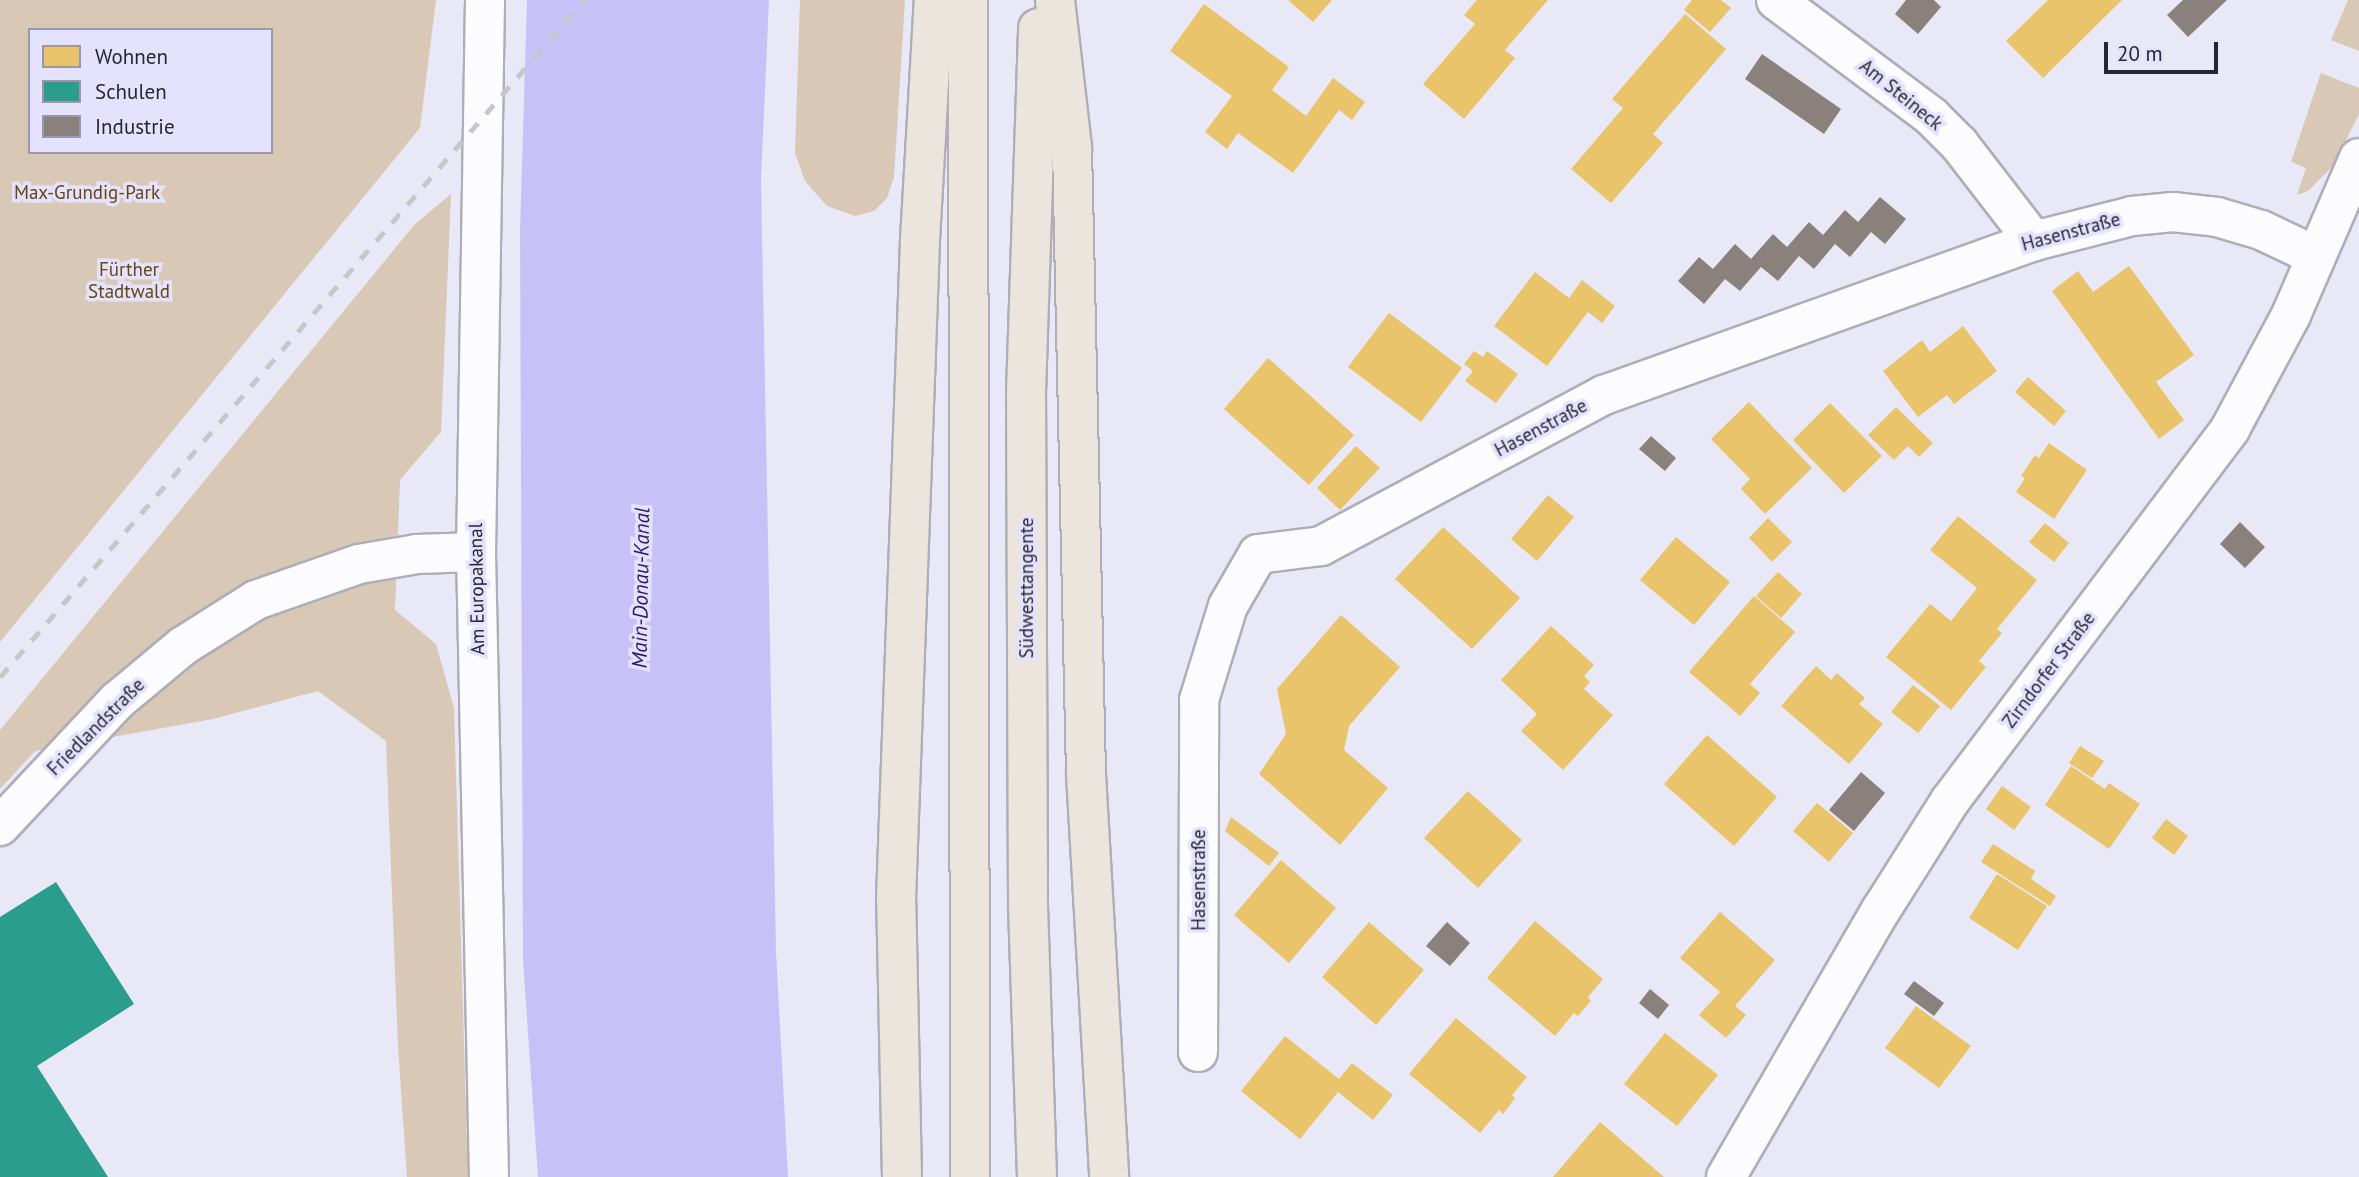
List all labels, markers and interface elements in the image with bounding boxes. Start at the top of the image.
legend [28,28,273,154]
scale bar [2107,28,2221,72]
text: 20 m [2117,40,2163,67]
text: Wohnen [95,43,168,70]
street label: Am Steineck [1855,55,1947,135]
text: Schulen [95,78,167,105]
text: Industrie [95,113,175,140]
park label: Max-Grundig-Park [14,182,160,204]
street label: Hasenstraße [2019,208,2123,256]
park label: Fürther Stadtwald [88,259,170,303]
street label: Hasenstraße [1491,394,1591,462]
water label: Main-Donau-Kanal [627,507,655,669]
street label: Südwesttangente [1016,518,1038,658]
street label: Am Europakanal [464,523,490,655]
street label: Zirndorfer Straße [1998,607,2100,733]
street label: Friedlandstraße [43,674,149,780]
street label: Hasenstraße [1188,829,1210,931]

